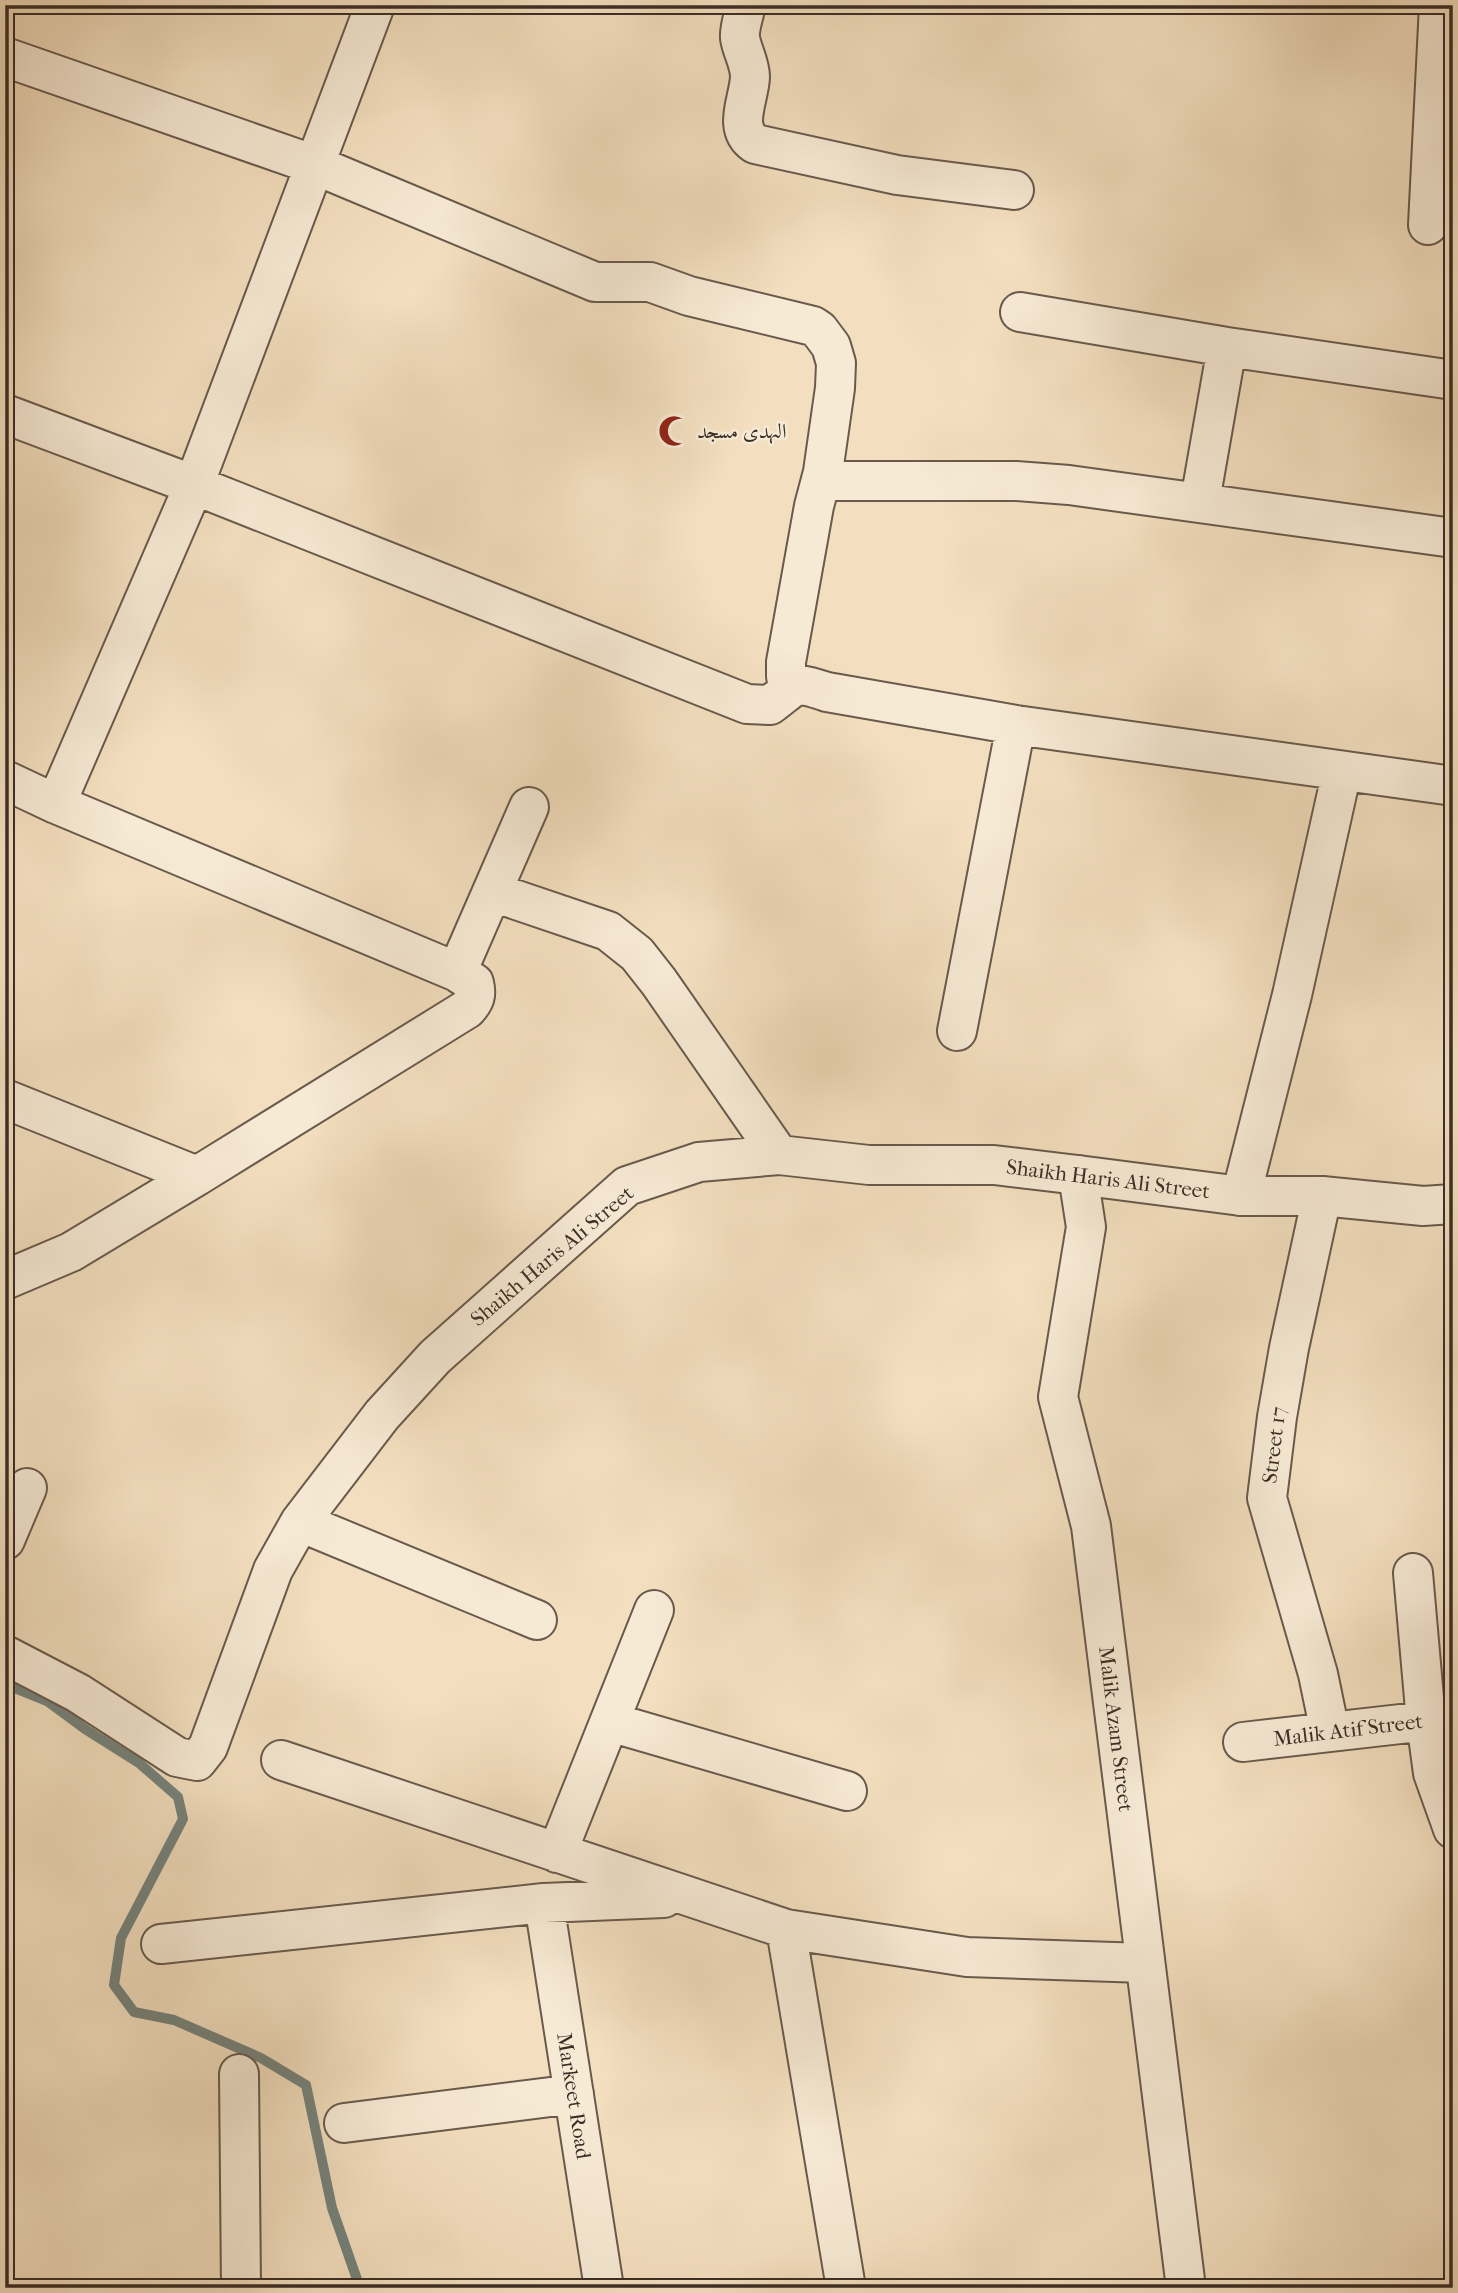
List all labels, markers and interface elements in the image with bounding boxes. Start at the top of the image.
mosque icon: الہدی مسجد [657,414,691,448]
place label: الہدی مسجد [697,419,787,445]
street label: Shaikh Haris Ali Street [1005,1155,1212,1203]
street label: Shaikh Haris Ali Street [466,1181,639,1331]
street label: Street 17 [1257,1405,1291,1485]
street label: Malik Azam Street [1094,1645,1138,1813]
street label: Malik Atif Street [1272,1709,1425,1751]
street label: Markeet Road [552,2031,596,2161]

